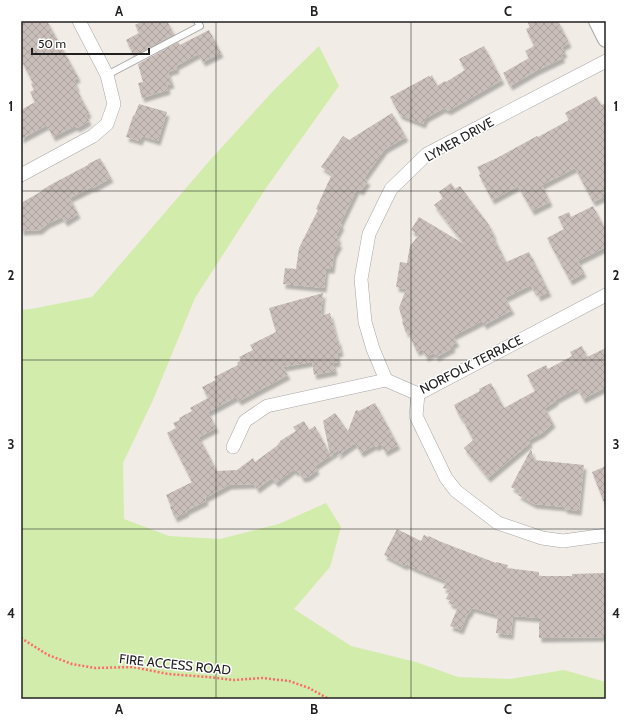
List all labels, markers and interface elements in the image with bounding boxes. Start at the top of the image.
text: A [115,3,124,19]
text: B [310,3,318,19]
text: C [504,3,512,19]
scale bar [32,30,149,56]
text: 50 m [38,36,66,51]
text: 1 [9,98,13,114]
text: 1 [614,98,618,114]
street label: LYMER DRIVE [422,113,496,165]
text: 2 [8,267,15,283]
text: 2 [613,267,620,283]
street label: NORFOLK TERRACE [417,331,525,397]
text: 3 [7,436,15,452]
text: 3 [612,436,620,452]
text: 4 [7,605,15,621]
text: 4 [612,605,620,621]
street label: FIRE ACCESS ROAD [118,650,232,678]
text: A [115,701,124,717]
text: B [310,701,318,717]
text: C [504,701,512,717]

